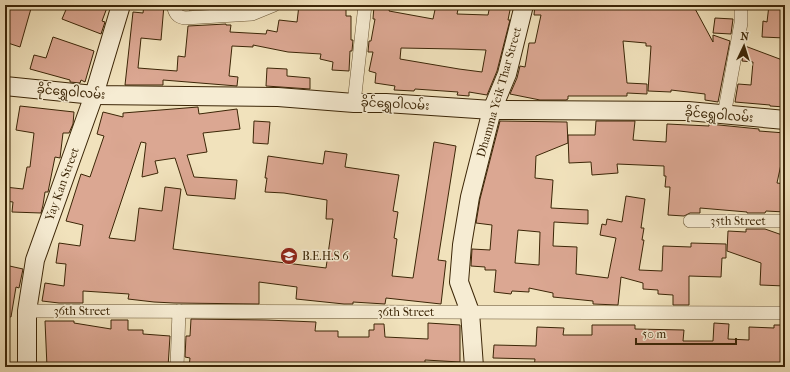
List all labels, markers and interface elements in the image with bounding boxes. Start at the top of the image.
street label: Dhamma Yeik Thar Street [474,25,525,159]
north arrow [724,26,764,66]
text: N [740,30,750,43]
street label: ခိုင်ရွှေဝါလမ်း [36,80,106,105]
street label: ခိုင်ရွှေဝါလမ်း [360,93,430,116]
street label: ခိုင်ရွှေဝါလမ်း [684,103,754,128]
street label: Yay Kan Street [42,145,82,224]
street label: 35th Street [710,214,766,228]
school or university icon: B.E.H.S 6 [279,246,299,266]
place label: B.E.H.S 6 [302,249,349,263]
street label: 36th Street [54,304,111,318]
street label: 36th Street [378,305,435,319]
scale bar [636,320,736,346]
text: 50 m [642,327,666,341]

